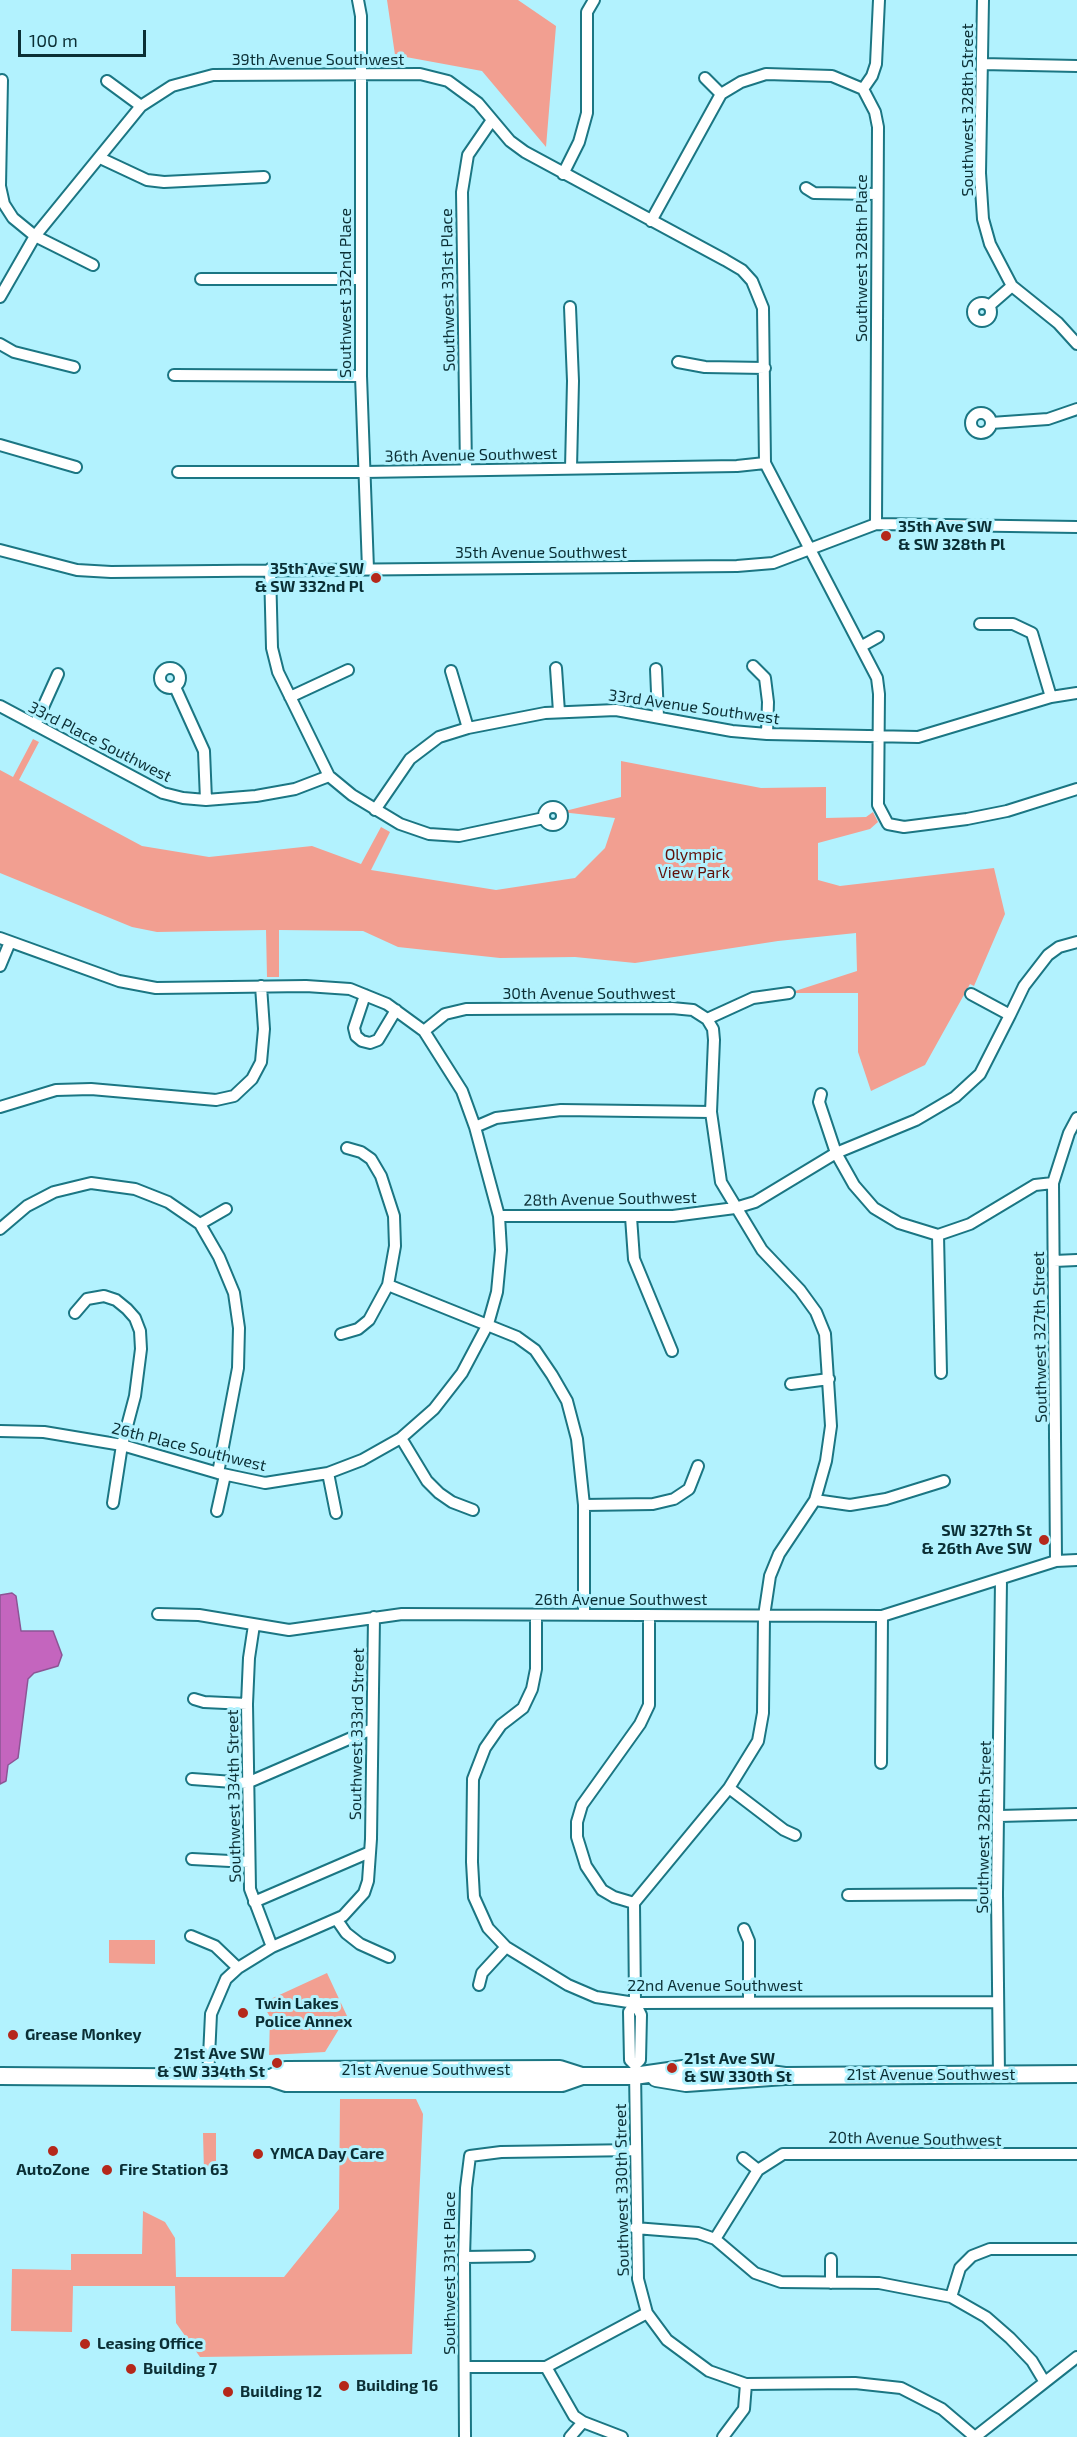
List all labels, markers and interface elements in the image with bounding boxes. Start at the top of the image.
scale bar [21,18,148,56]
street label: Southwest 328th Street [958,23,978,197]
text: 100 m [29,29,78,51]
street label: 39th Avenue Southwest [232,50,404,70]
street label: Southwest 328th Place [852,174,872,342]
street label: Southwest 332nd Place [336,208,356,378]
street label: Southwest 331st Place [437,208,459,372]
street label: 36th Avenue Southwest [384,444,558,466]
place label: 35th Ave SW & SW 328th Pl [898,517,1005,555]
marker: 35th Ave SW & SW 328th Pl [879,529,893,543]
street label: 35th Avenue Southwest [455,543,627,563]
place label: 35th Ave SW & SW 332nd Pl [255,559,364,597]
marker: 35th Ave SW & SW 332nd Pl [369,571,383,585]
street label: 33rd Avenue Southwest [607,685,781,729]
street label: 33rd Place Southwest [25,698,175,786]
park label: Olympic View Park [658,845,730,883]
street label: 30th Avenue Southwest [502,984,676,1004]
street label: 28th Avenue Southwest [523,1188,697,1210]
street label: Southwest 327th Street [1029,1251,1051,1423]
street label: 26th Place Southwest [110,1419,268,1475]
place label: SW 327th St & 26th Ave SW [921,1521,1032,1559]
marker: SW 327th St & 26th Ave SW [1037,1533,1051,1547]
street label: 26th Avenue Southwest [535,1590,707,1610]
street label: Southwest 333rd Street [346,1648,368,1820]
street label: Southwest 334th Street [223,1709,245,1883]
street label: Southwest 328th Street [973,1740,995,1914]
street label: 22nd Avenue Southwest [627,1976,803,1996]
place label: Twin Lakes Police Annex [255,1994,352,2032]
marker: Twin Lakes Police Annex [236,2006,250,2020]
place label: Grease Monkey [25,2025,142,2045]
marker: Grease Monkey [6,2028,20,2042]
place label: 21st Ave SW & SW 334th St [157,2044,265,2082]
place label: 21st Ave SW & SW 330th St [684,2049,792,2087]
marker: 21st Ave SW & SW 334th St [270,2056,284,2070]
street label: 21st Avenue Southwest [342,2060,510,2080]
marker: 21st Ave SW & SW 330th St [665,2061,679,2075]
street label: 21st Avenue Southwest [847,2065,1015,2085]
street label: Southwest 330th Street [611,2103,633,2277]
street label: 20th Avenue Southwest [828,2128,1002,2150]
marker: AutoZone [46,2144,60,2158]
place label: YMCA Day Care [270,2144,384,2164]
marker: YMCA Day Care [251,2147,265,2161]
place label: AutoZone [16,2160,90,2180]
place label: Fire Station 63 [119,2160,229,2180]
marker: Fire Station 63 [100,2163,114,2177]
street label: Southwest 331st Place [440,2191,460,2355]
place label: Leasing Office [97,2334,203,2354]
marker: Leasing Office [78,2337,92,2351]
place label: Building 7 [143,2359,217,2379]
marker: Building 7 [124,2362,138,2376]
place label: Building 16 [356,2376,438,2396]
marker: Building 16 [337,2379,351,2393]
place label: Building 12 [240,2382,322,2402]
marker: Building 12 [221,2385,235,2399]

